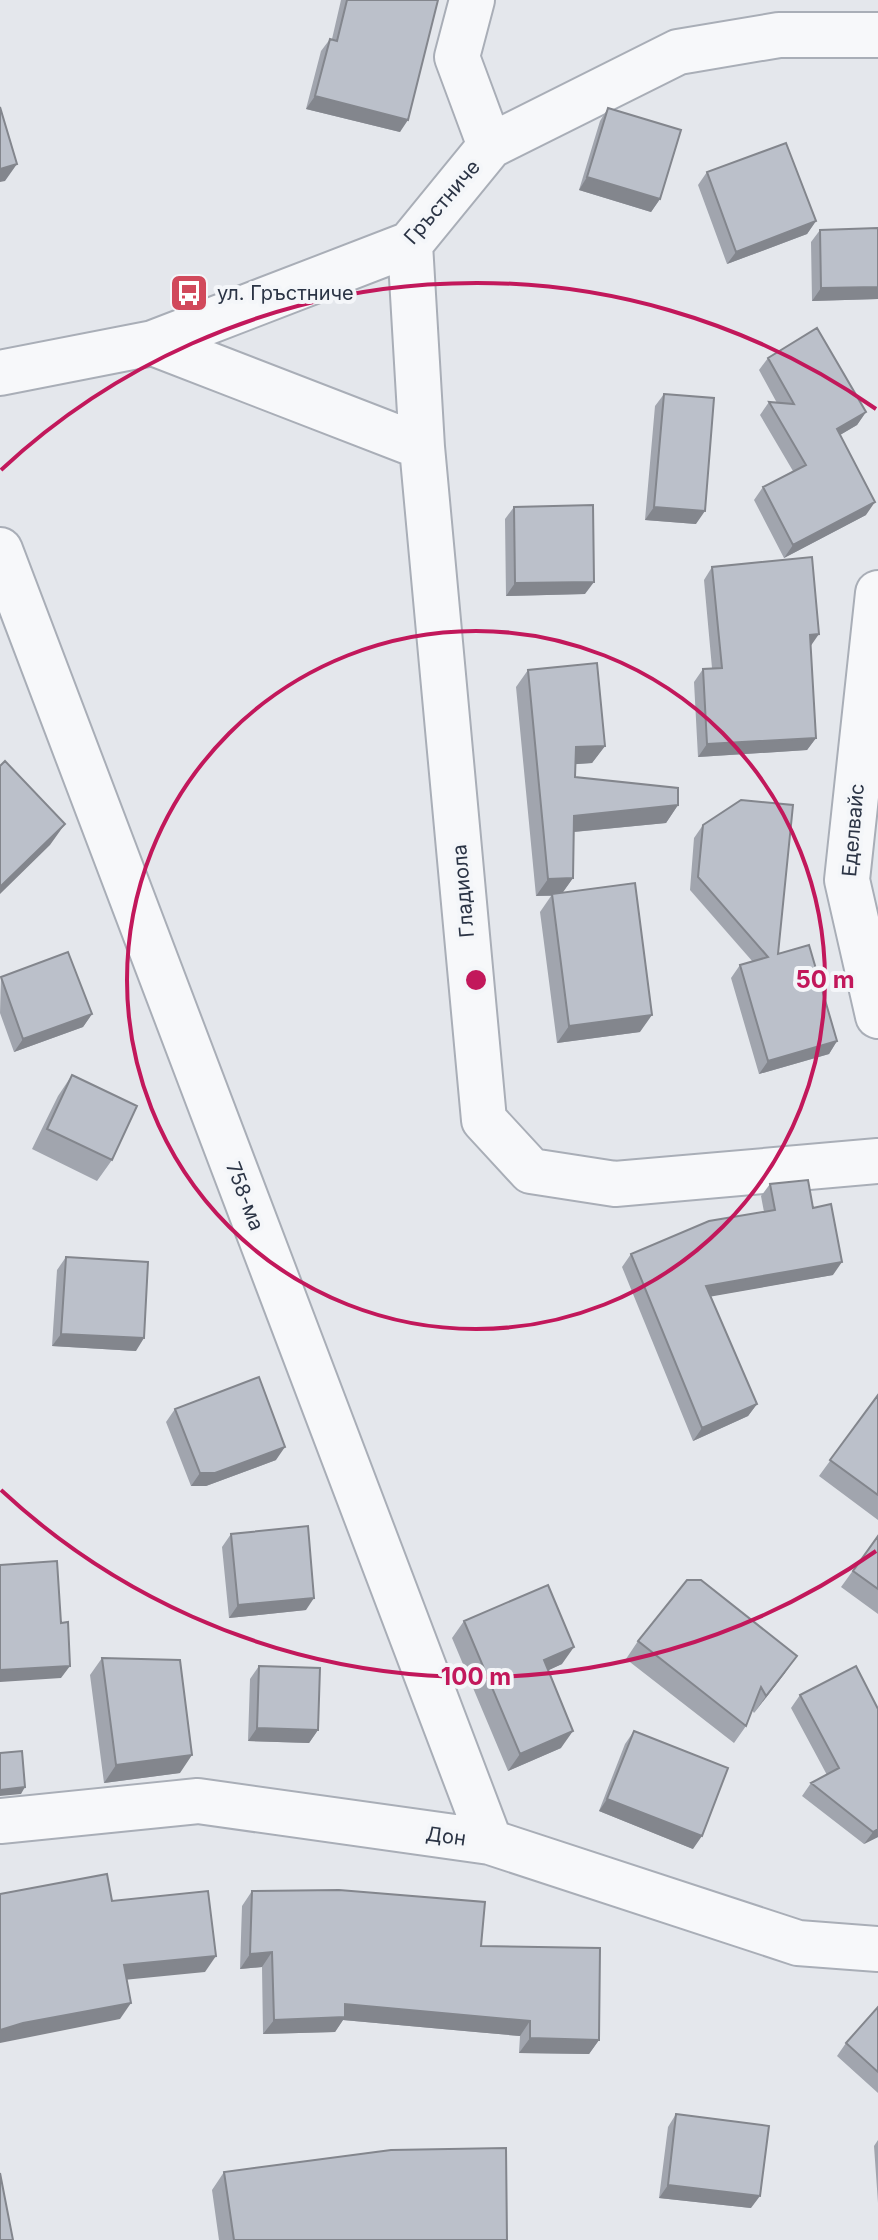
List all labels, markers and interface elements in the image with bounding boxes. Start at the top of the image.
street label: Гръстниче [399,155,485,249]
bus stop icon: ул. Гръстниче [168,272,210,314]
place label: ул. Гръстниче [217,281,354,305]
street label: Еделвайс [837,782,869,878]
street label: Гладиола [447,843,479,939]
text: 50 m [795,965,855,994]
centre of rings [462,966,490,994]
street label: 758-ма [221,1158,269,1234]
text: 100 m [441,1662,511,1691]
street label: Дон [424,1821,468,1851]

